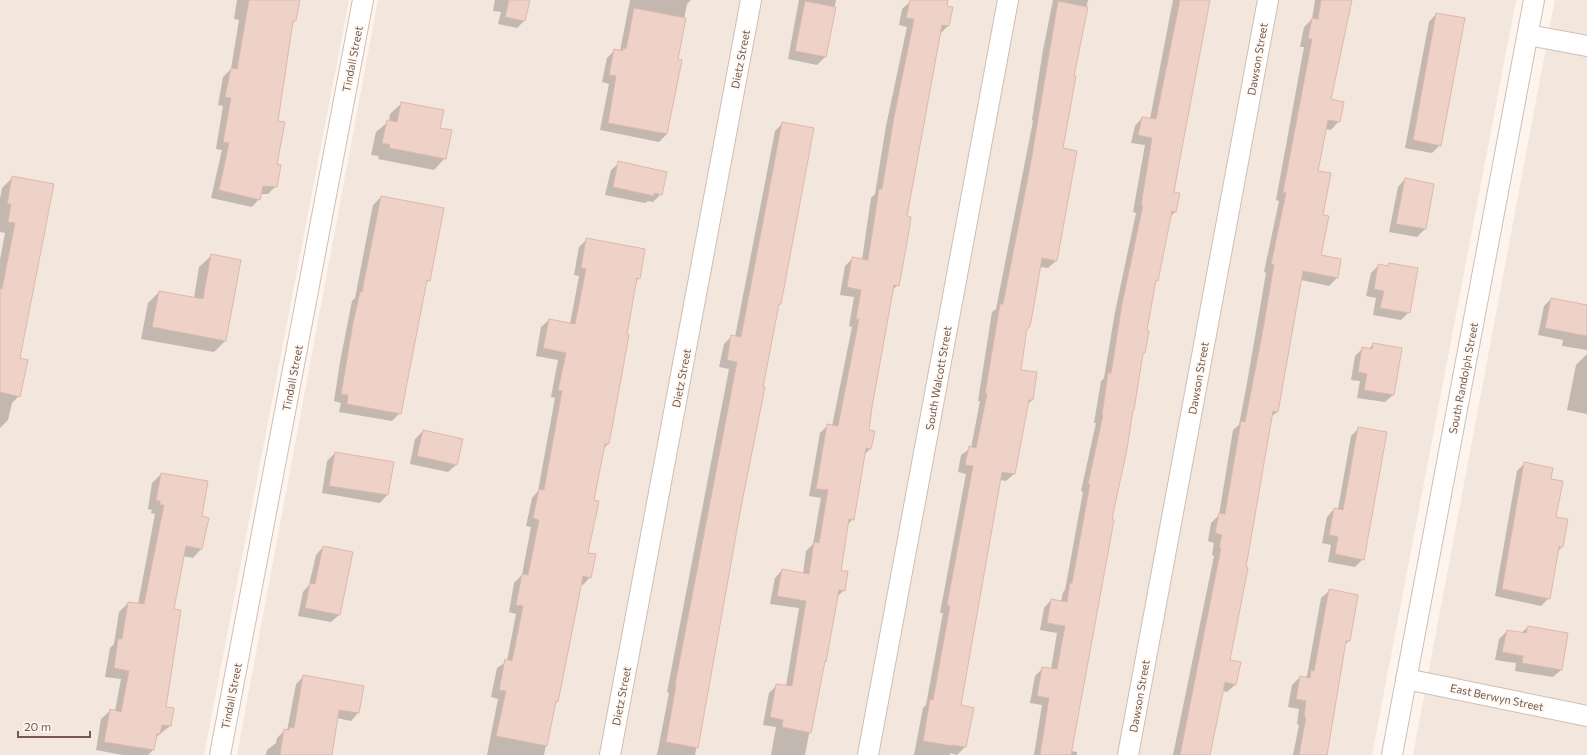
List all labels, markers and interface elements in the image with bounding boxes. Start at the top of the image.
street label: Dawson Street [1244,21,1270,96]
street label: Tindall Street [339,24,365,93]
street label: Dietz Street [728,28,752,90]
street label: South Randolph Street [1446,321,1480,435]
street label: South Walcott Street [922,324,954,431]
street label: Dawson Street [1185,340,1211,415]
street label: Tindall Street [279,343,305,412]
street label: Dietz Street [669,347,693,409]
street label: Dawson Street [1126,658,1152,733]
street label: Tindall Street [218,661,244,730]
street label: Dietz Street [609,665,633,727]
street label: East Berwyn Street [1449,681,1545,713]
scale bar [18,713,90,739]
text: 20 m [24,719,51,733]

